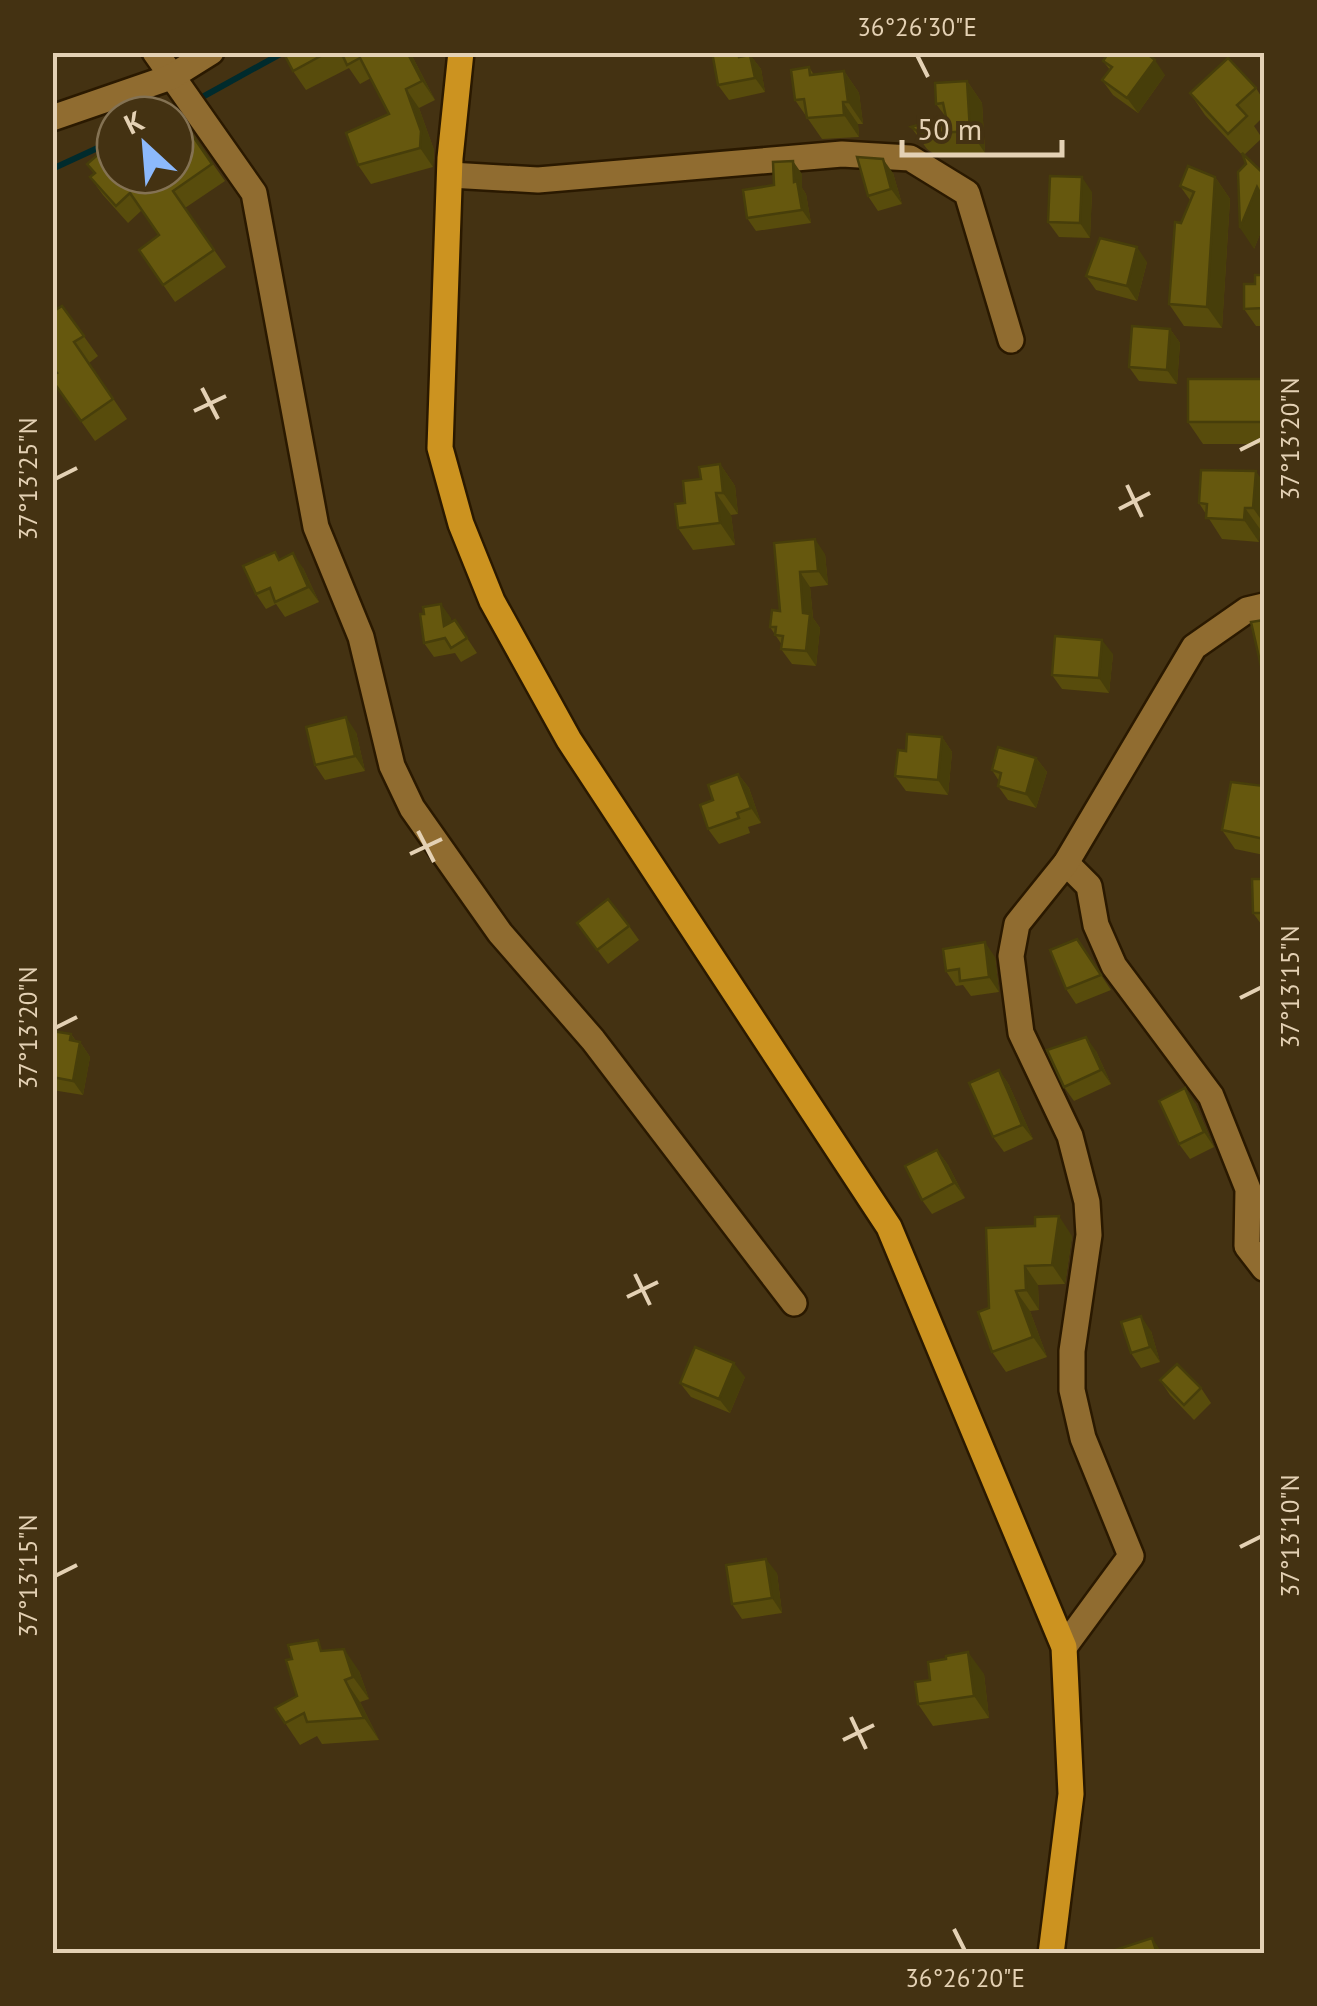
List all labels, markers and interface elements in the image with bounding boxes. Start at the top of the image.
text: 36°26'30"E [857,11,977,43]
north arrow [95,95,195,195]
scale bar [902,95,1062,157]
text: K [118,101,150,143]
text: 50 m [917,109,982,148]
text: 37°13'20"N [1274,377,1306,501]
text: 37°13'25"N [12,417,44,541]
text: 37°13'15"N [1274,925,1306,1049]
text: 37°13'20"N [12,966,44,1090]
text: 37°13'10"N [1274,1474,1306,1598]
text: 37°13'15"N [12,1514,44,1638]
text: 36°26'20"E [905,1962,1025,1994]

